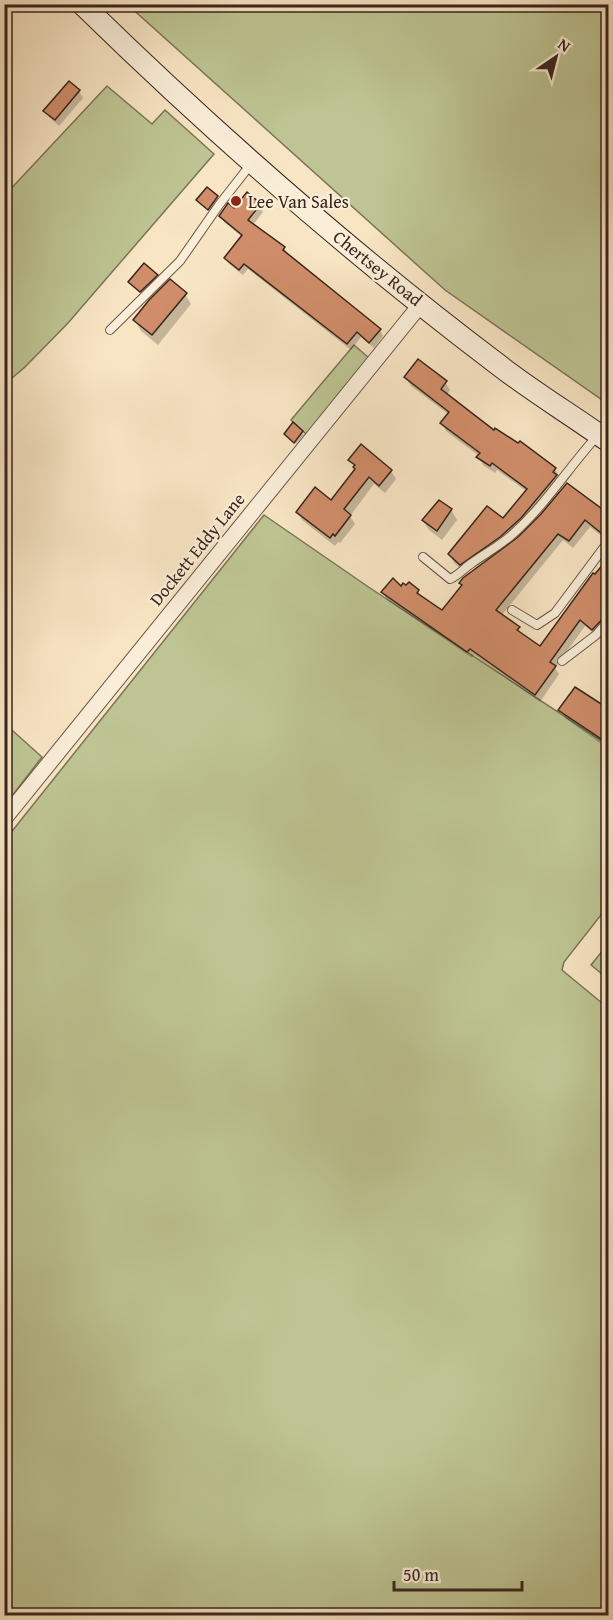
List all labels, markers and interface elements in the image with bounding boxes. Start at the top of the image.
north arrow [526,27,586,87]
text: N [553,32,576,58]
place label: Lee Van Sales [248,188,349,215]
marker: Lee Van Sales [229,194,243,208]
street label: Chertsey Road [327,223,429,313]
street label: Dockett Eddy Lane [143,487,251,611]
scale bar [394,1554,522,1592]
text: 50 m [403,1561,439,1588]

